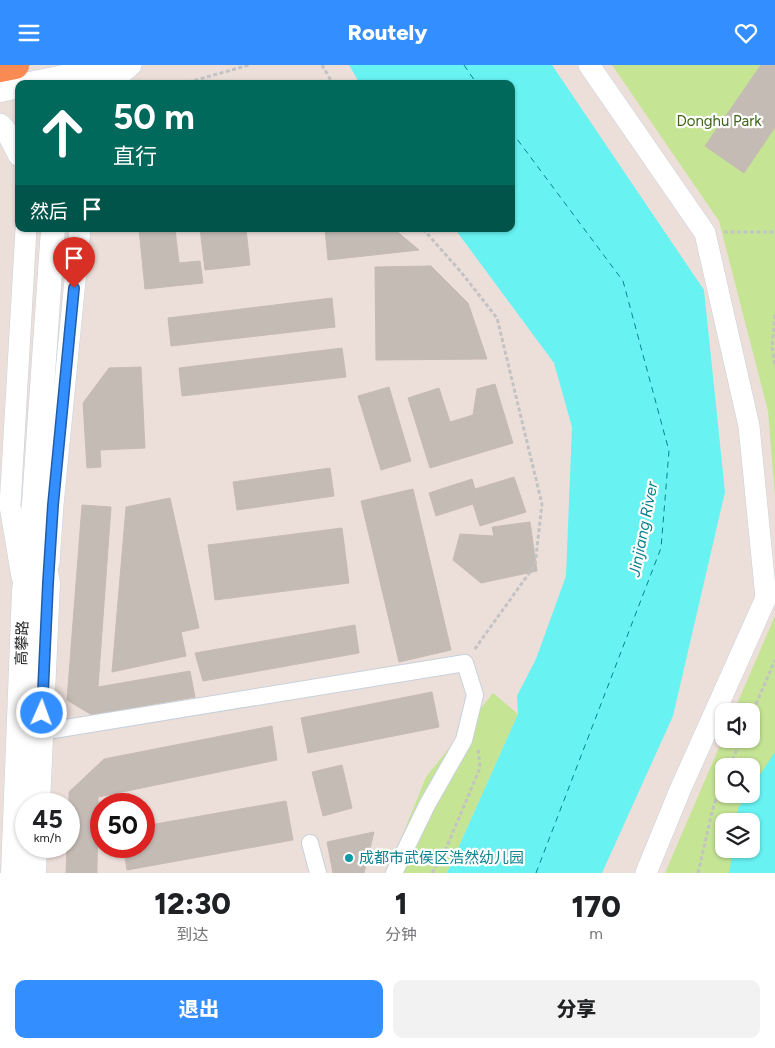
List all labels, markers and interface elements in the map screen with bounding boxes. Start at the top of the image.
icon: menu [15,19,43,47]
text: Routely [348,19,427,46]
icon: heart [732,19,760,47]
text: 50 m [113,96,195,138]
icon: ahead [30,100,95,165]
park label: Donghu Park [676,112,762,130]
text: 直行 [113,143,157,170]
icon: arrive [78,195,106,223]
text: 然后 [30,200,68,223]
pin [53,237,95,288]
icon: arrive [60,244,88,272]
water label: Jinjiang River [624,479,662,579]
street label: 高攀路 [12,620,32,666]
position arrow [15,686,67,738]
map controls [715,703,760,858]
button: sound [715,703,760,748]
button: search [715,758,760,803]
speed limit sign: 50 [90,793,155,858]
text: 45 [32,804,63,834]
button: layers [715,813,760,858]
text: km/h [34,831,61,845]
place label: 成都市武侯区浩然幼儿园 [359,849,524,867]
marker: 成都市武侯区浩然幼儿园 [343,852,355,864]
text: 12:30 [154,885,231,922]
text: 1 [395,885,408,922]
text: 170 [571,888,621,925]
text: m [589,924,603,943]
text: 到达 [177,925,209,944]
text: 分钟 [385,925,417,944]
button: 退出 [15,980,383,1038]
button: 分享 [393,980,760,1038]

